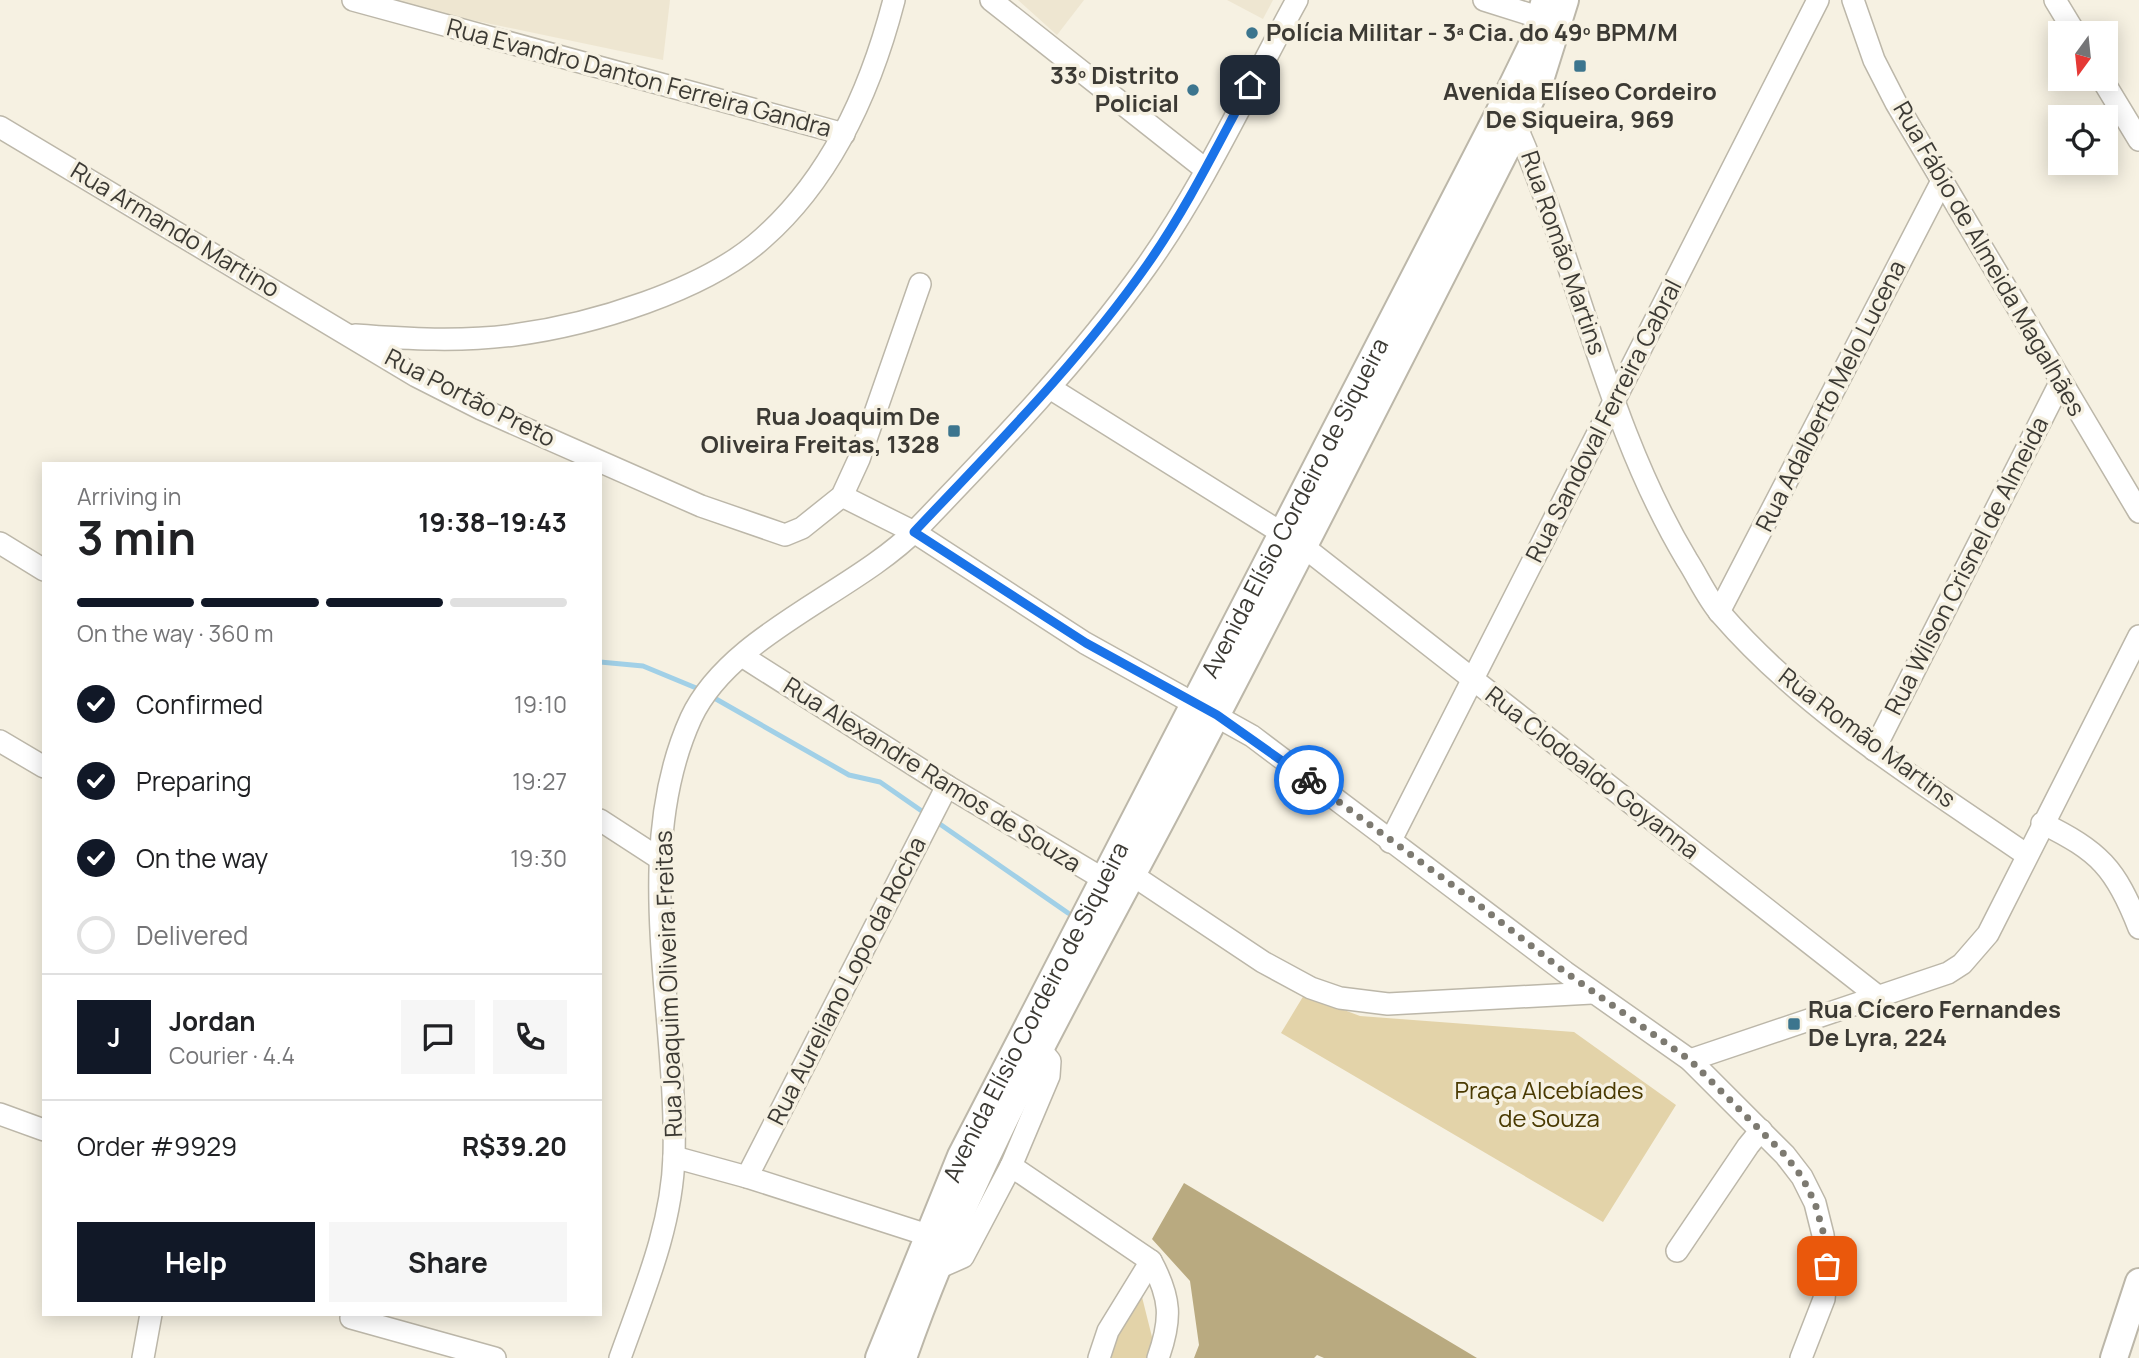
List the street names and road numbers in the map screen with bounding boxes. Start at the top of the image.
street label: Rua Evandro Danton Ferreira Gandra [443,9,835,144]
street label: Rua Fábio de Almeida Magalhães [1886,95,2094,422]
street label: Rua Romão Martins [1514,146,1615,359]
street label: Rua Armando Martino [65,153,286,304]
street label: Rua Adalberto Melo Lucena [1747,254,1913,537]
street label: Rua Sandoval Ferreira Cabral [1517,273,1689,567]
street label: Avenida Elísio Cordeiro de Siqueira [1192,332,1395,683]
street label: Rua Portão Preto [380,340,561,454]
street label: Rua Wilson Crisnel de Almeida [1876,411,2055,720]
street label: Rua Romão Martins [1773,659,1963,814]
street label: Rua Alexandre Ramos de Souza [778,668,1088,879]
street label: Rua Clodoaldo Goyanna [1479,678,1707,866]
street label: Rua Joaquim Oliveira Freitas [646,830,689,1138]
street label: Rua Aureliano Lopo da Rocha [758,831,933,1130]
street label: Avenida Elísio Cordeiro de Siqueira [934,836,1135,1187]

